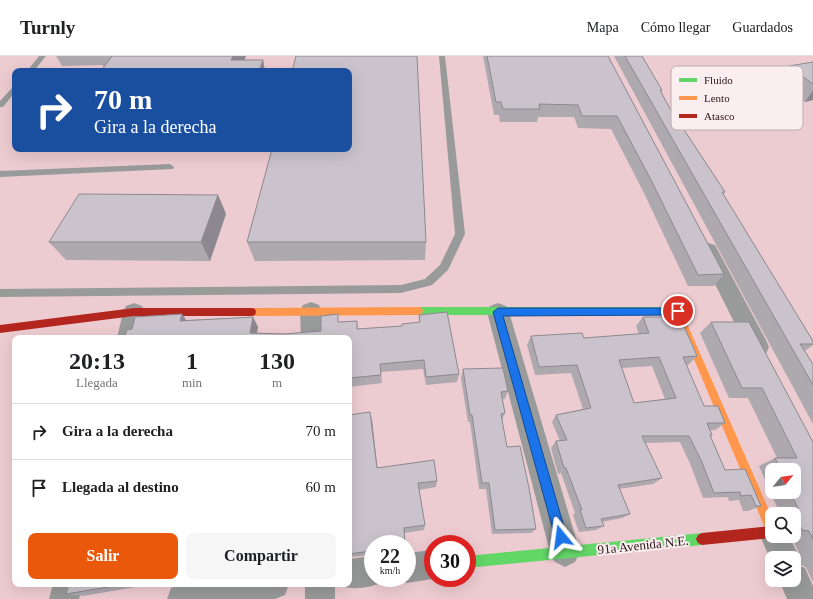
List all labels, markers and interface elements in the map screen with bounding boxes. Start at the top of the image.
text: Turnly [20,17,75,38]
text: Mapa [587,20,619,35]
text: Cómo llegar [641,20,710,35]
text: Guardados [732,20,793,35]
legend [671,66,803,130]
text: Fluido [704,74,733,86]
icon: right [28,84,80,136]
text: 70 m [94,84,152,115]
text: Lento [704,92,730,104]
text: Atasco [704,110,735,122]
text: Gira a la derecha [94,117,216,137]
pin [661,294,695,328]
icon: arrive [667,300,689,322]
text: 20:13 [69,348,125,374]
text: 1 [186,348,198,374]
text: 130 [259,348,295,374]
text: Llegada [76,375,118,390]
text: min [182,375,202,390]
text: m [272,375,282,390]
icon: right [28,421,50,443]
text: Gira a la derecha [62,423,173,439]
text: 70 m [306,423,336,439]
north arrow [765,463,801,499]
map controls [765,463,801,587]
icon: arrive [28,477,50,499]
text: Llegada al destino [62,479,179,495]
text: 60 m [306,479,336,495]
button: search [765,507,801,543]
position arrow [540,516,582,558]
button: Salir [28,533,178,579]
button: Compartir [186,533,336,579]
street label: 91a Avenida N.E. [597,533,689,557]
speed limit sign: 30 [424,535,476,587]
text: 22 [380,545,400,567]
button: layers [765,551,801,587]
text: km/h [380,565,400,576]

